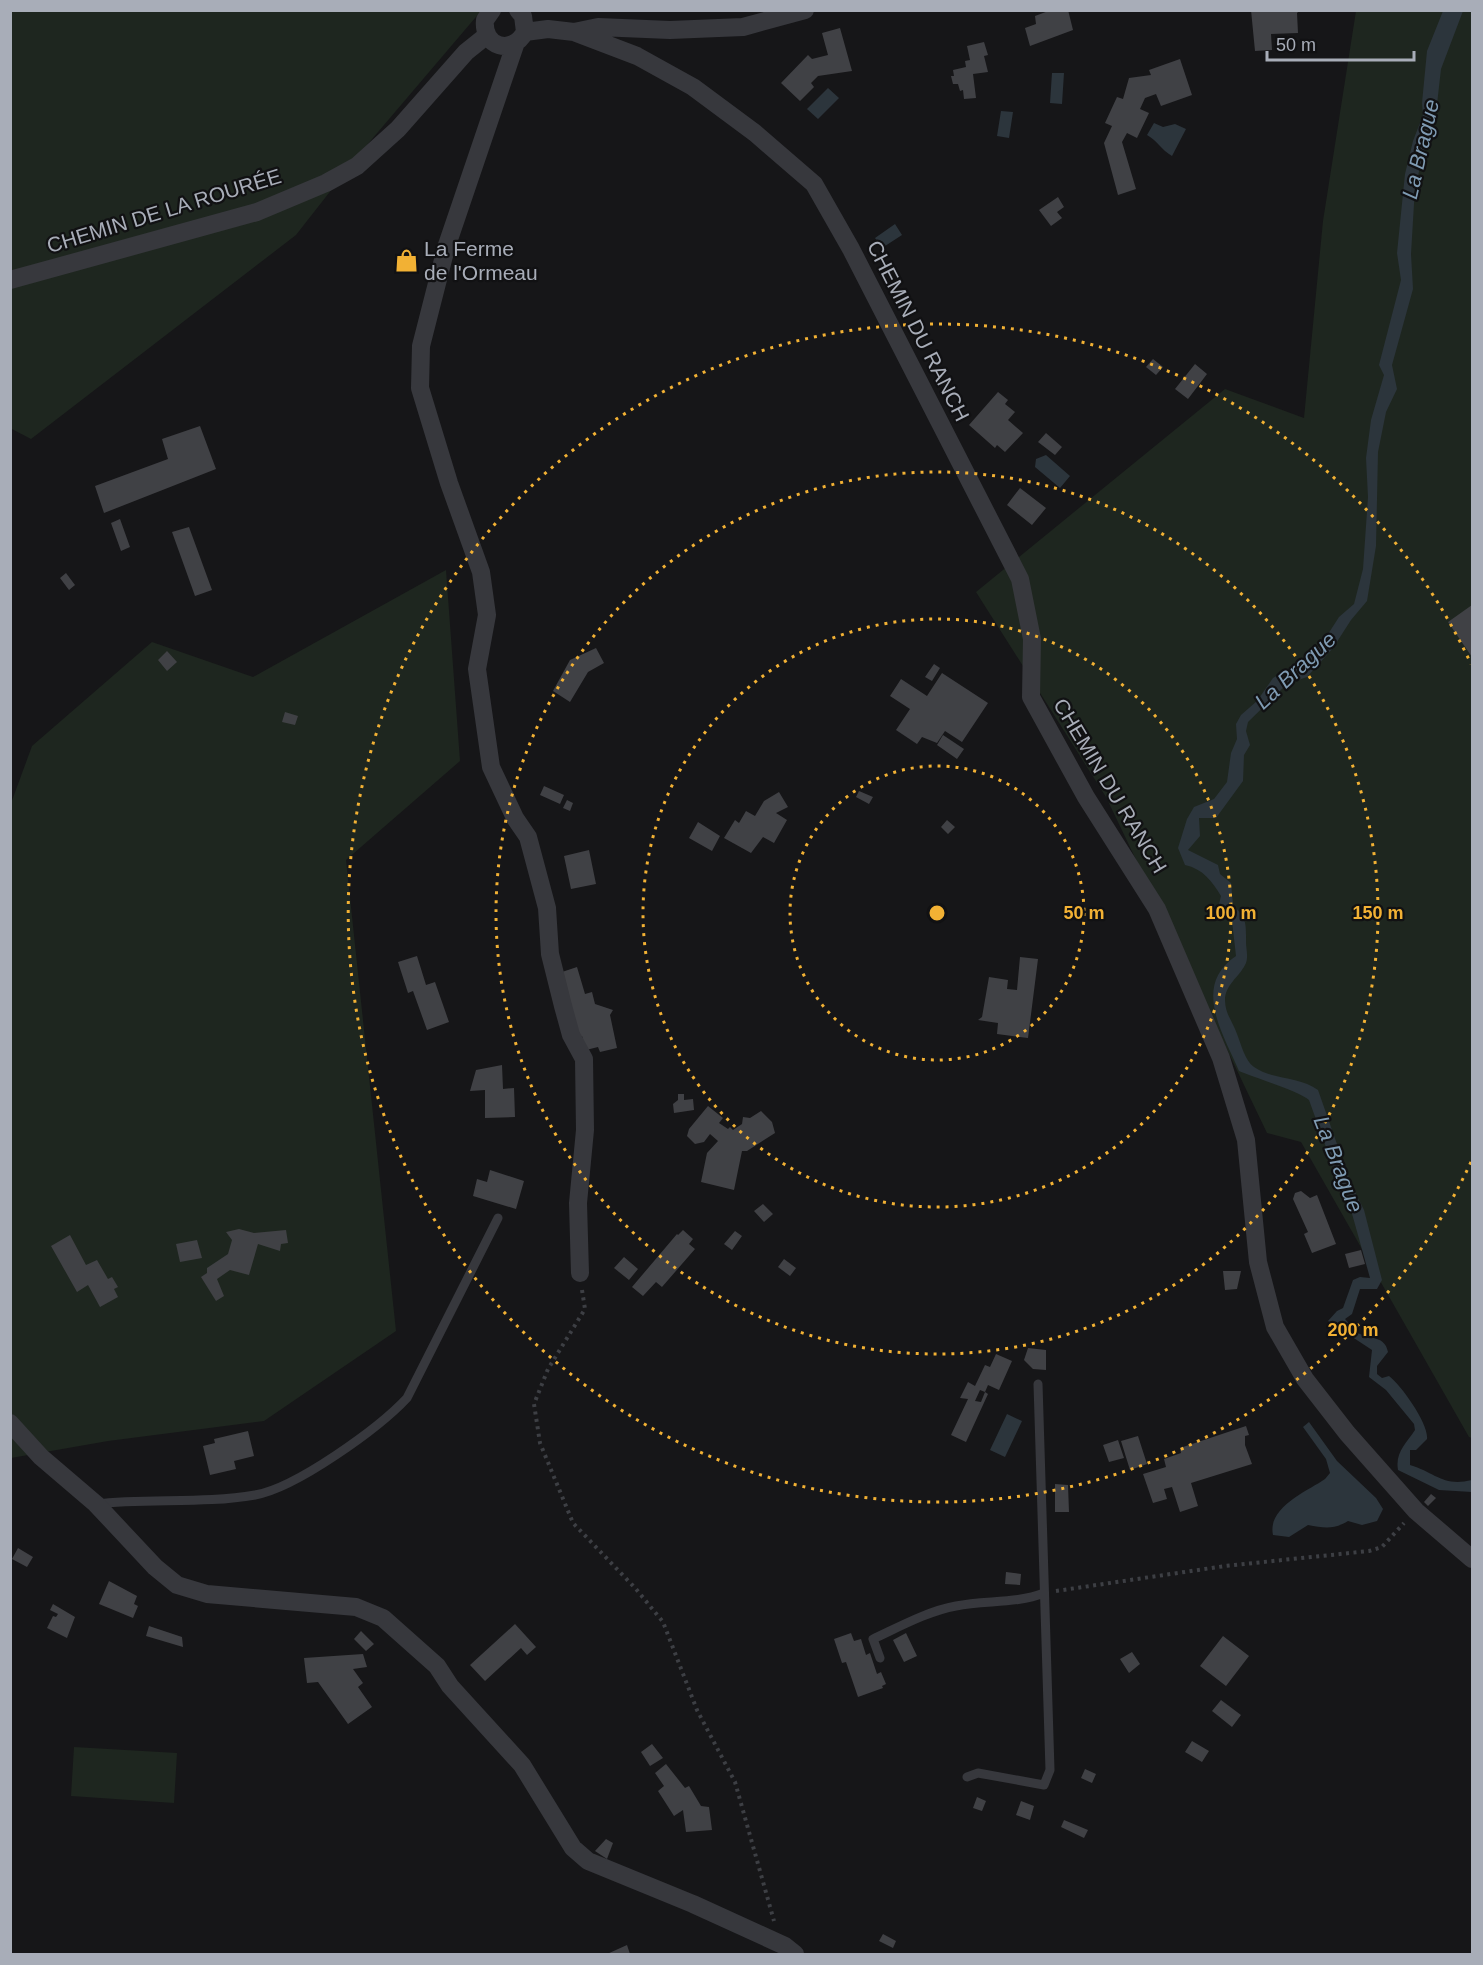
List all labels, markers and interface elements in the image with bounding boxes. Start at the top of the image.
scale bar [1267,24,1414,62]
text: 50 m [1276,35,1316,55]
water label: La Brague [1397,97,1444,201]
street label: CHEMIN DE LA ROURÉE [44,164,284,257]
place label: La Ferme de l'Ormeau [424,237,538,284]
street label: CHEMIN DU RANCH [863,237,974,425]
shop icon: La Ferme de l'Ormeau [393,248,419,274]
water label: La Brague [1250,627,1341,714]
street label: CHEMIN DU RANCH [1049,694,1172,877]
centre of rings [927,903,947,923]
text: 50 m [1063,903,1105,923]
text: 100 m [1205,903,1257,923]
text: 150 m [1352,903,1404,923]
water label: La Brague [1309,1112,1368,1216]
text: 200 m [1327,1320,1379,1340]

